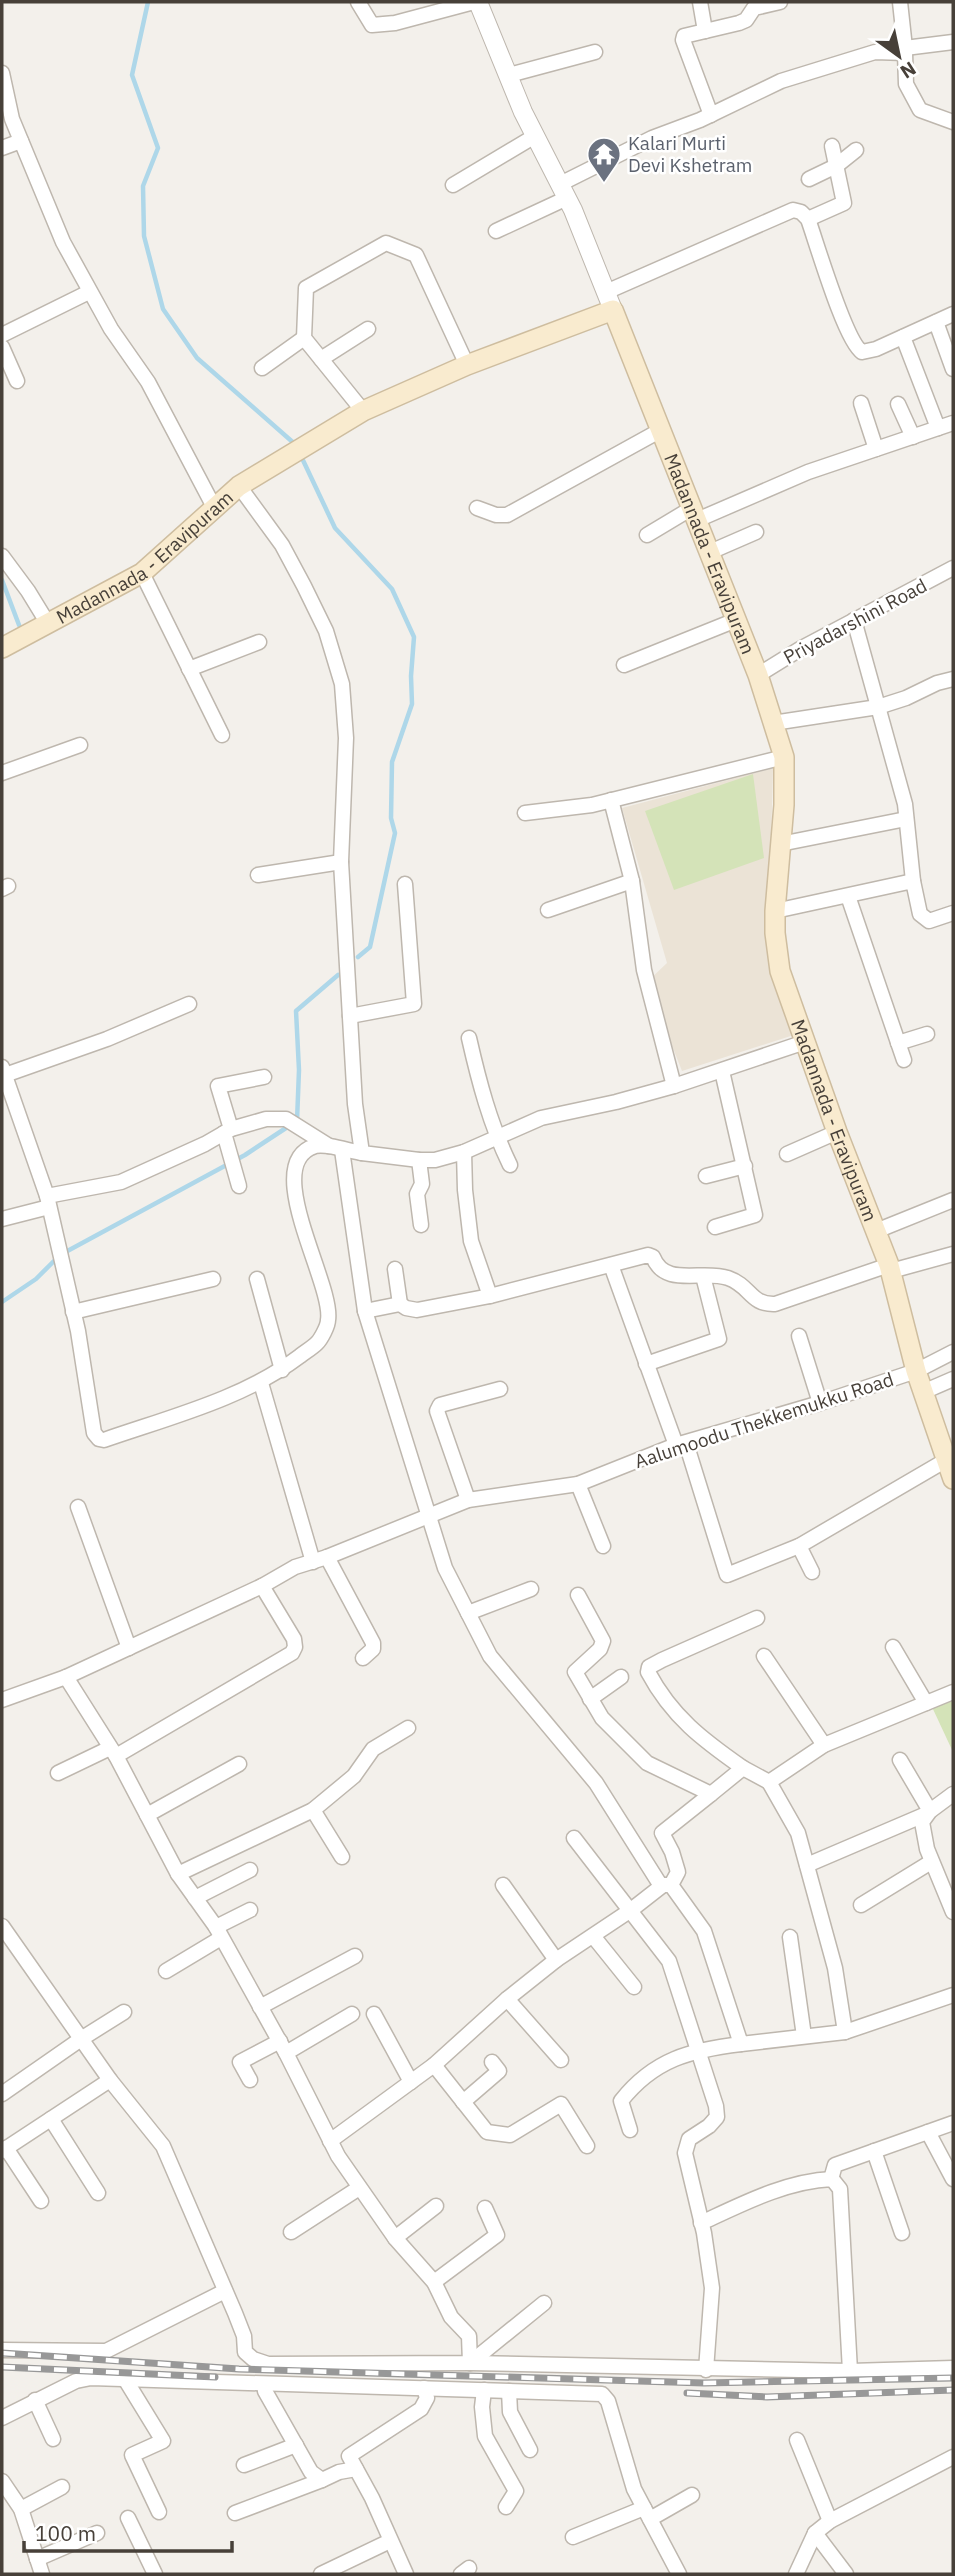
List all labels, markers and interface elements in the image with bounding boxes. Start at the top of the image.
north arrow [864,21,934,91]
text: N [896,56,921,84]
place label: Kalari Murti Devi Kshetram [628,131,752,177]
temple icon: Kalari Murti Devi Kshetram [585,135,623,184]
street label: Madannada - Eravipuram [659,450,760,658]
street label: Madannada - Eravipuram [52,485,238,629]
street label: Priyadarshini Road [779,573,931,669]
street label: Madannada - Eravipuram [786,1016,883,1225]
street label: Aalumoodu Thekkemukku Road [631,1367,897,1473]
scale bar [24,2510,233,2554]
text: 100 m [35,2519,96,2547]

